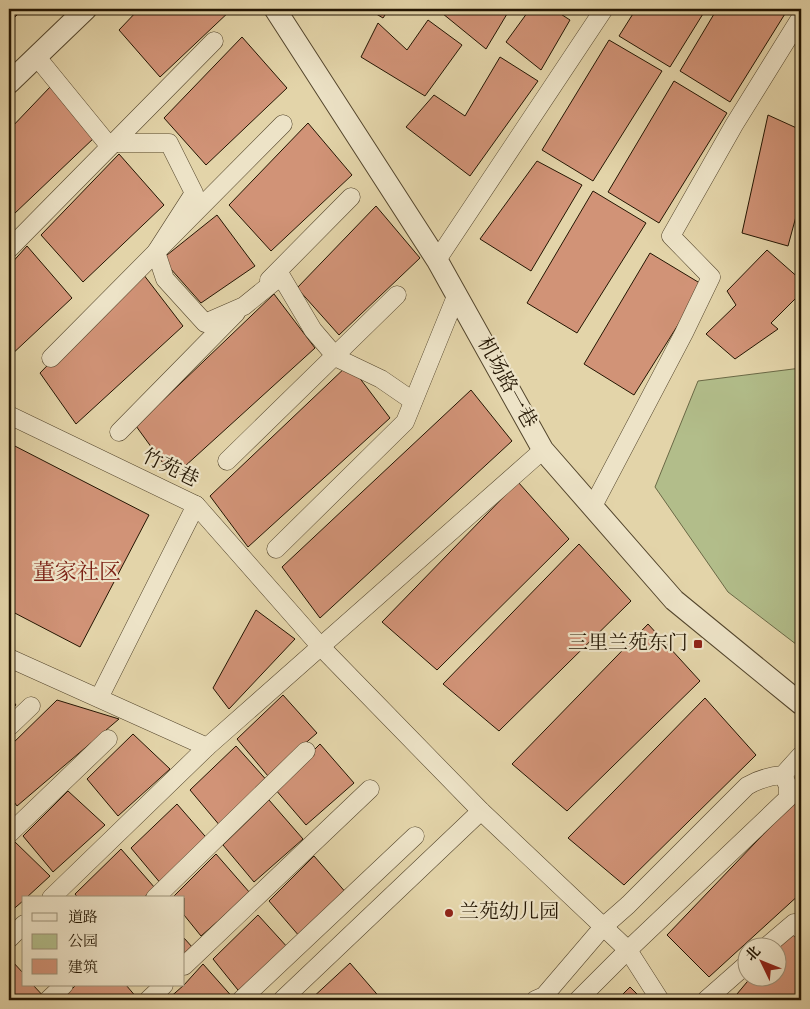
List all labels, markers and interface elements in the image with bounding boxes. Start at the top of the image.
street label: 机场路一巷 [473,333,541,432]
street label: 竹苑巷 [139,445,202,491]
district label: 董家社区 [33,560,121,584]
place label: 三里兰苑东门 [568,632,688,654]
marker: 三里兰苑东门 [692,638,704,650]
legend [22,896,185,986]
place label: 兰苑幼儿园 [459,901,559,923]
marker: 兰苑幼儿园 [443,907,455,919]
text: 道路 [68,909,98,926]
text: 公园 [68,933,98,950]
north arrow [738,936,788,986]
text: 北 [743,943,763,964]
text: 建筑 [68,959,98,976]

